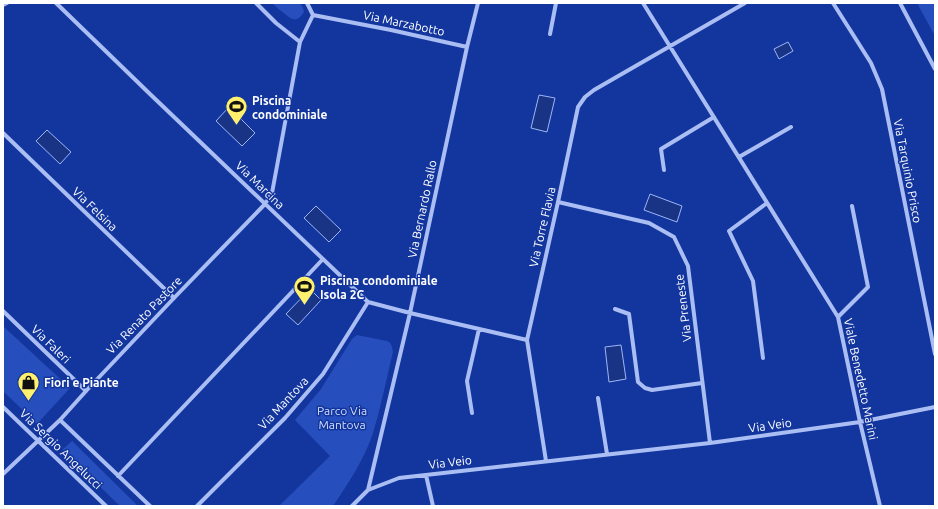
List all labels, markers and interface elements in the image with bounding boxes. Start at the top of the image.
street label: Via Marzabotto [362,8,446,38]
sports icon: Piscina condominiale [223,94,249,127]
place label: Piscina condominiale [252,94,328,121]
street label: Via Tarquinio Prisco [892,118,924,224]
street label: Via Marcina [233,159,287,211]
street label: Via Bernardo Rallo [405,159,439,259]
street label: Via Felsina [70,185,120,233]
street label: Via Torre Flavia [526,186,558,268]
street label: Via Preneste [672,273,694,343]
street label: Via Renato Pastore [104,274,184,356]
sports icon: Piscina condominiale Isola 2C [291,274,317,307]
place label: Piscina condominiale Isola 2C [320,274,438,301]
street label: Viale Benedetto Marini [842,317,880,441]
street label: Via Faleri [29,322,73,366]
shop icon: Fiori e Piante [15,369,41,402]
street label: Via Mantova [255,374,311,432]
place label: Fiori e Piante [44,376,119,389]
park label: Parco Via Mantova [317,404,367,431]
street label: Via Sergio Angelucci [17,406,105,492]
street label: Via Veio [748,416,792,434]
street label: Via Veio [428,453,472,471]

